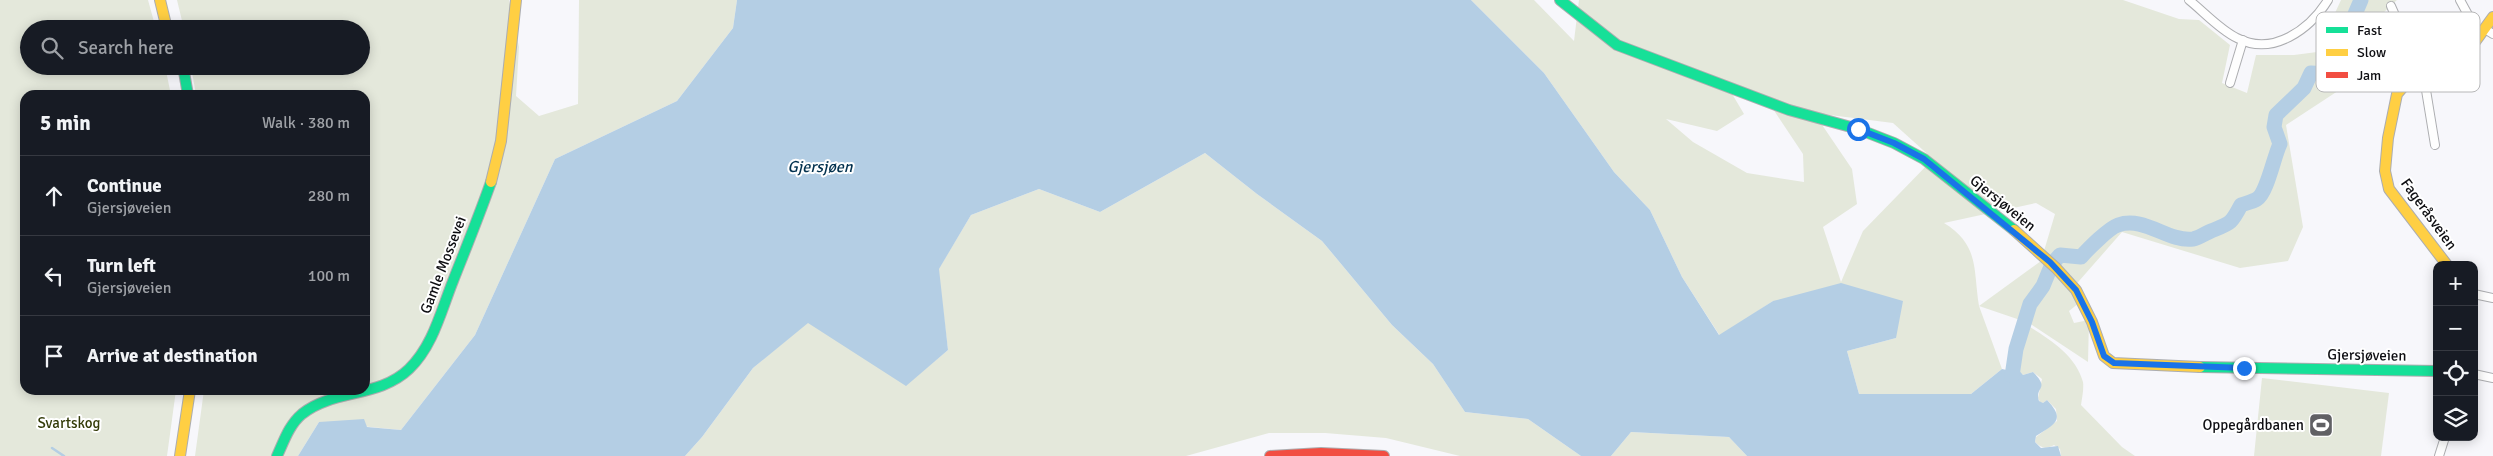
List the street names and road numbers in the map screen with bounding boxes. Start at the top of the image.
street label: Gjersjøveien [1967,171,2039,235]
street label: Fageråsveien [2397,175,2461,253]
street label: Gamle Mossevei [416,214,470,316]
street label: Gjersjøveien [2327,345,2407,365]

